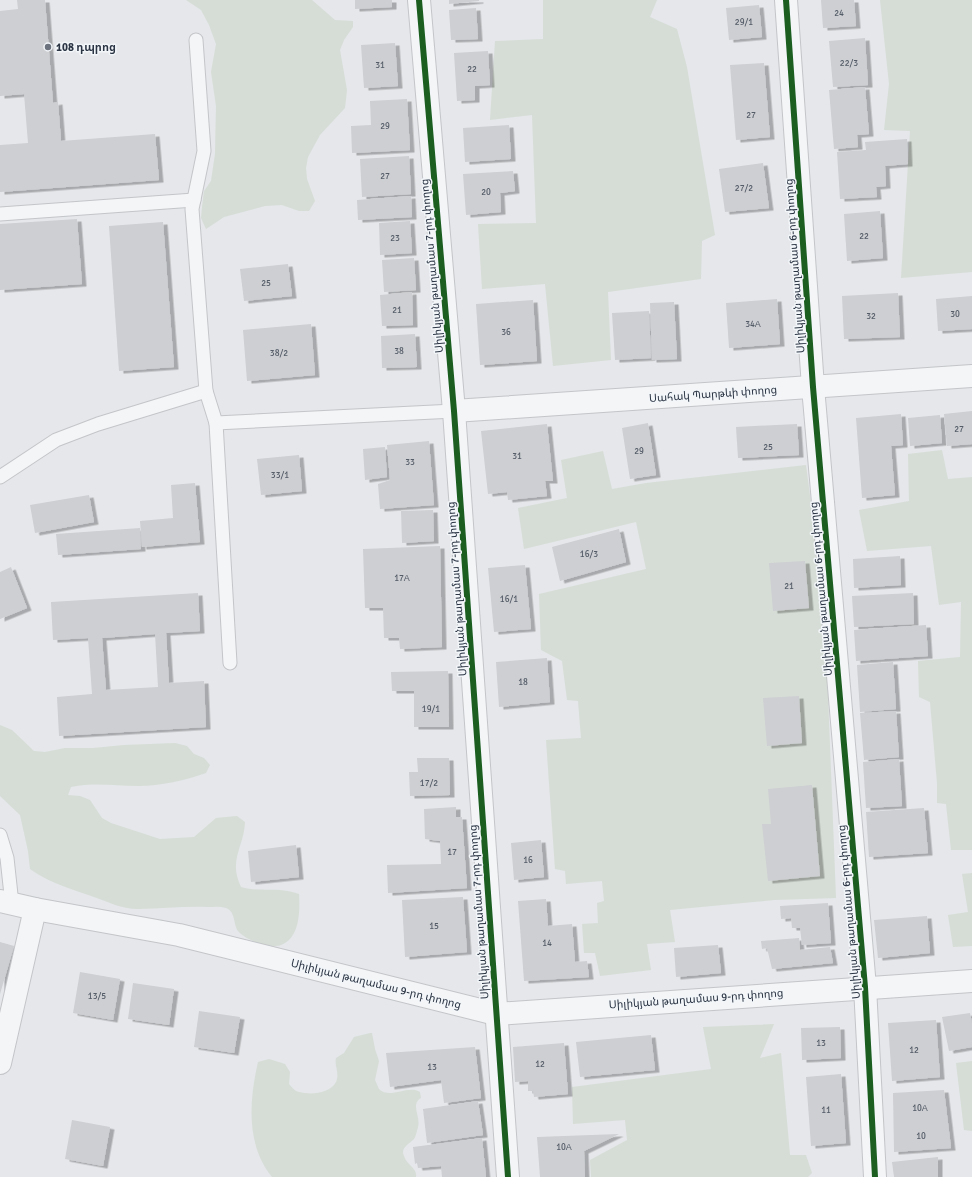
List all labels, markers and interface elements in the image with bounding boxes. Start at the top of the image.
house number: 24 [834,8,844,19]
house number: 29/1 [735,17,753,28]
place label: 108 դպրոց [56,41,116,54]
marker: 108 դպրոց [43,42,53,52]
house number: 22/3 [840,58,858,69]
house number: 31 [375,60,385,71]
house number: 22 [467,64,477,75]
house number: 27 [746,110,756,121]
house number: 29 [380,121,390,132]
house number: 27 [380,171,390,182]
street label: Սիլիկյան թաղամաս 7-րդ փողոց [418,178,446,354]
street label: Սիլիկյան թաղամաս 6-րդ փողոց [782,178,808,354]
house number: 27/2 [735,183,753,194]
house number: 20 [481,187,491,198]
house number: 22 [859,231,869,242]
house number: 23 [390,233,400,244]
house number: 25 [261,278,271,289]
house number: 21 [392,305,402,316]
house number: 30 [950,309,960,320]
house number: 32 [866,311,876,322]
house number: 34А [745,319,761,330]
house number: 36 [501,327,511,338]
house number: 38 [394,346,404,357]
house number: 38/2 [270,348,288,359]
street label: Սահակ Պարթևի փողոց [649,383,777,405]
house number: 27 [954,424,964,435]
house number: 25 [763,442,773,453]
house number: 29 [634,446,644,457]
house number: 31 [512,451,522,462]
house number: 33 [405,457,415,468]
house number: 33/1 [271,470,289,481]
street label: Սիլիկյան թաղամաս 7-րդ փողոց [444,501,470,677]
street label: Սիլիկյան թաղամաս 6-րդ փողոց [807,501,835,677]
house number: 16/3 [580,549,598,560]
house number: 17А [394,573,410,584]
house number: 21 [784,581,794,592]
house number: 16/1 [500,594,518,605]
house number: 18 [518,677,528,688]
house number: 19/1 [422,704,440,715]
house number: 17/2 [420,778,438,789]
street label: Սիլիկյան թաղամաս 7-րդ փողոց [466,824,492,1000]
street label: Սիլիկյան թաղամաս 6-րդ փողոց [835,824,863,1000]
house number: 17 [447,847,457,858]
house number: 16 [523,855,533,866]
house number: 15 [429,921,439,932]
house number: 14 [542,938,552,949]
street label: Սիլիկյան թաղամաս 9-րդ փողոց [290,957,462,1011]
street label: Սիլիկյան թաղամաս 9-րդ փողոց [608,986,784,1012]
house number: 13/5 [88,991,106,1002]
house number: 13 [816,1038,826,1049]
house number: 12 [909,1045,919,1056]
house number: 12 [535,1059,545,1070]
house number: 13 [427,1062,437,1073]
house number: 10А [912,1103,928,1114]
house number: 11 [821,1105,831,1116]
house number: 10 [916,1131,926,1142]
house number: 10А [556,1142,572,1153]

